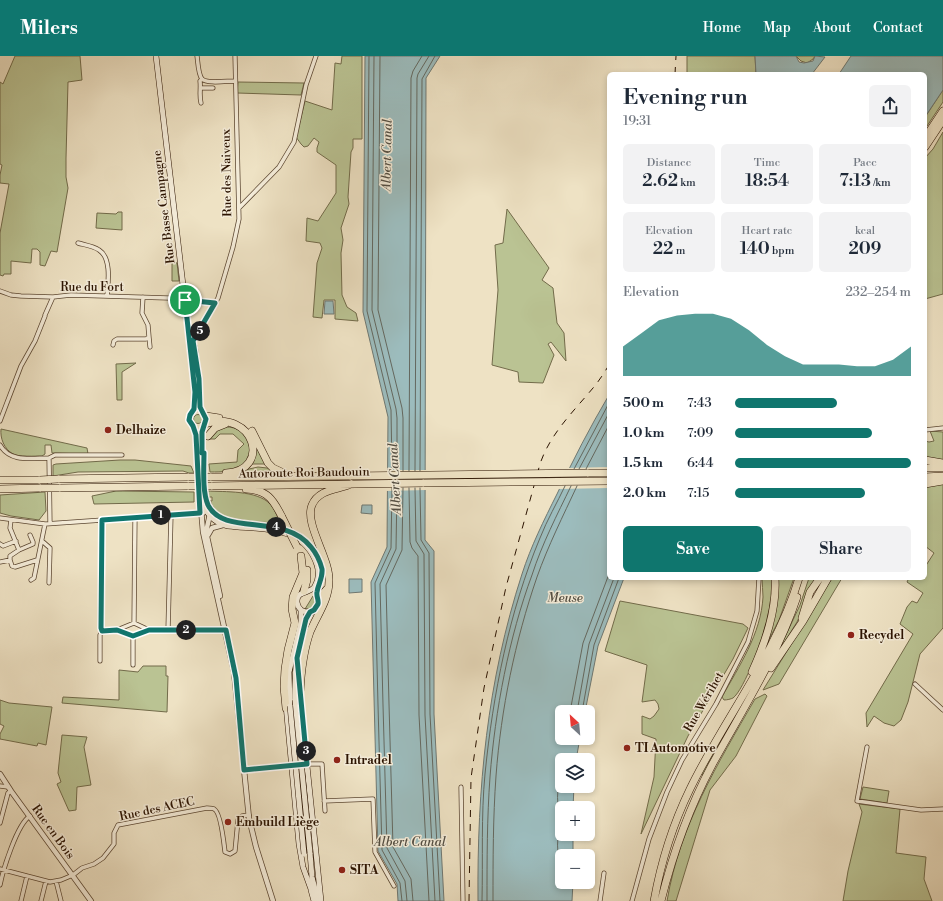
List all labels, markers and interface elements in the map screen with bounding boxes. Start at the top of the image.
text: Milers [20,16,78,40]
text: Home [703,19,741,37]
text: Map [763,19,791,37]
text: About [813,19,851,37]
text: Contact [873,19,923,37]
text: Evening run [623,84,748,111]
button: share [869,85,911,127]
text: 19:31 [623,113,651,129]
water label: Albert Canal [378,118,396,193]
street label: Rue des Naiveux [219,128,235,217]
street label: Rue Basse Campagne [150,149,178,265]
text: Distance [647,156,691,170]
text: Time [754,156,780,170]
text: Pace [853,156,877,170]
text: 2.62 [642,170,678,192]
text: 18:54 [745,170,789,192]
text: 7:13 [839,170,871,192]
text: km [678,176,696,190]
text: /km [871,176,891,190]
text: Elevation [645,224,693,238]
text: Heart rate [742,224,792,238]
text: kcal [855,224,875,238]
text: 22 [653,238,673,260]
text: 140 [740,238,770,260]
text: 209 [849,238,881,260]
text: m [673,244,685,258]
text: bpm [770,244,794,258]
street label: Rue du Fort [60,280,124,295]
pin [168,283,202,317]
text: Elevation [623,284,679,300]
text: 232–254 m [845,284,911,300]
icon: arrive [174,289,196,311]
pin: 5 [190,321,210,341]
text: 5 [197,324,203,338]
text: 500 m [623,395,664,411]
text: 7:43 [687,395,712,411]
place label: Delhaize [116,423,166,438]
marker: Delhaize [103,425,113,435]
text: 1.0 km [623,425,664,441]
text: 7:09 [687,425,713,441]
water label: Albert Canal [385,442,405,517]
text: 1.5 km [623,455,663,471]
text: 6:44 [687,455,714,471]
street label: Autoroute Roi Baudouin [237,464,370,482]
text: 2.0 km [623,485,666,501]
text: 7:15 [687,485,709,501]
pin: 1 [151,505,171,525]
text: 1 [158,508,164,522]
pin: 4 [266,517,286,537]
text: 4 [272,520,280,534]
button: Save [623,526,763,572]
button: Share [771,526,911,572]
water label: Meuse [547,590,583,606]
pin: 2 [176,620,196,640]
text: 2 [183,623,189,637]
place label: Recydel [859,628,904,643]
marker: Recydel [846,630,856,640]
street label: Rue Wérihet [681,669,728,735]
north arrow [555,705,595,745]
map controls [555,705,595,889]
pin: 3 [296,741,316,761]
place label: TI Automotive [635,741,716,756]
marker: TI Automotive [622,743,632,753]
text: 3 [303,744,309,758]
place label: Intradel [345,753,392,768]
button: layers [555,753,595,793]
marker: Intradel [332,755,342,765]
street label: Rue des ACEC [118,794,196,824]
button: + [555,801,595,841]
street label: Rue en Bois [28,802,78,862]
place label: Embuild Liège [236,815,320,830]
marker: Embuild Liège [223,817,233,827]
water label: Albert Canal [372,834,447,850]
button: − [555,849,595,889]
place label: SITA [350,863,379,878]
marker: SITA [337,865,347,875]

